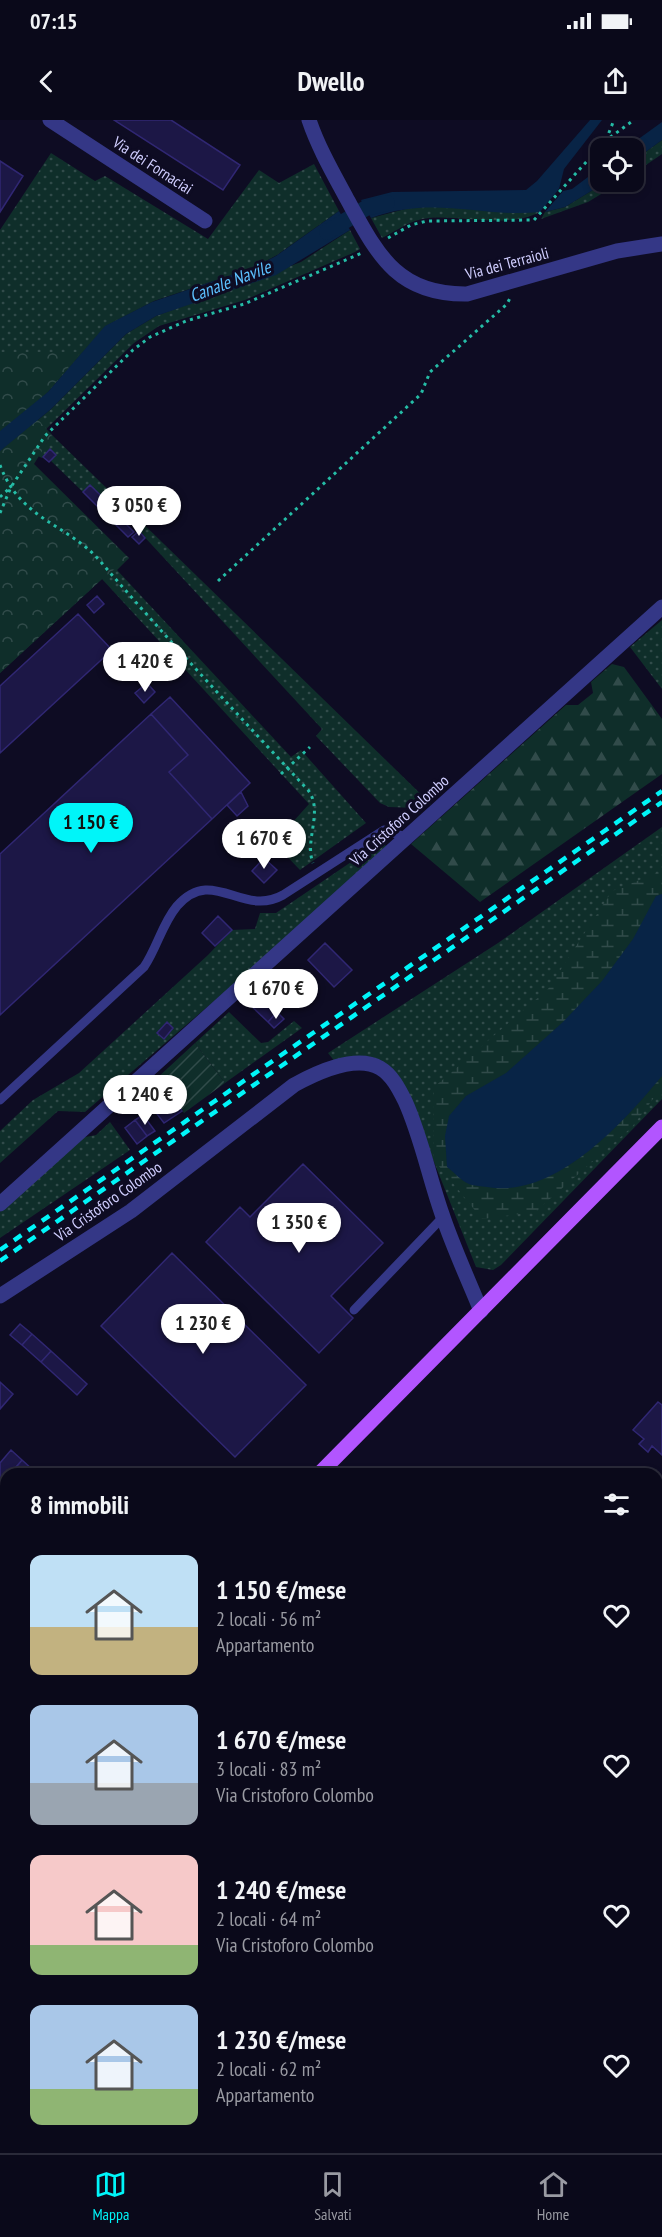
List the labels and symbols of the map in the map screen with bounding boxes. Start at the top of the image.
street label: Via dei Fornaciai [108,131,197,198]
street label: Via dei Terraioli [462,242,551,284]
water label: Canale Navile [186,254,275,307]
pin: 3 050 € [84,486,194,537]
pin: 1 420 € [90,642,200,693]
street label: Via Cristoforo Colombo [345,770,453,870]
pin: 1 150 € [36,803,146,854]
pin: 1 670 € [209,819,319,870]
pin: 1 670 € [221,969,331,1020]
pin: 1 240 € [90,1075,200,1126]
street label: Via Cristoforo Colombo [50,1157,166,1246]
pin: 1 350 € [244,1203,354,1254]
pin: 1 230 € [148,1304,258,1355]

